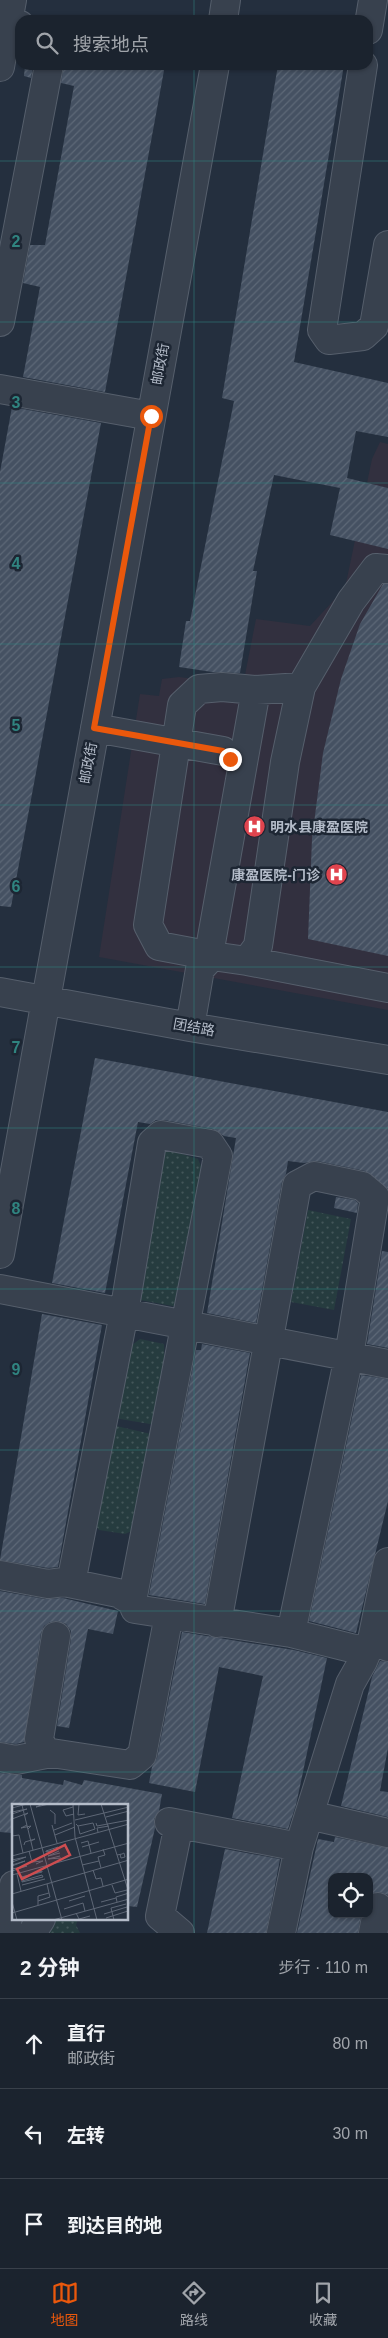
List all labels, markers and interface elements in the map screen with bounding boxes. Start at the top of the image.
search box [15,15,373,70]
icon: search [33,29,61,57]
text: 搜索地点 [73,34,149,55]
text: 2 [12,233,21,250]
street label: 邮政街 [148,342,172,386]
text: 3 [12,394,21,411]
route start [140,405,163,428]
text: 4 [12,555,21,572]
text: 5 [12,717,21,734]
street label: 邮政街 [76,741,100,785]
route end [219,748,242,771]
hospital icon: 明水县康盈医院 [242,815,266,839]
place label: 明水县康盈医院 [270,819,368,835]
hospital icon: 康盈医院-门诊 [324,863,348,887]
place label: 康盈医院-门诊 [231,867,321,883]
text: 6 [12,878,21,895]
street label: 团结路 [172,1015,216,1039]
text: 7 [12,1039,21,1056]
text: 8 [12,1200,21,1217]
text: 9 [12,1361,21,1378]
inset map [12,1804,129,1920]
map controls [328,1873,373,1918]
button: locate [328,1873,373,1918]
text: 2 分钟 [20,1956,80,1979]
text: 步行 · 110 m [278,1959,368,1976]
text: 直行 [67,2023,105,2044]
icon: ahead [20,2030,48,2058]
text: 80 m [332,2035,368,2052]
text: 邮政街 [67,2050,115,2067]
icon: left [20,2120,48,2148]
text: 左转 [67,2125,105,2146]
text: 30 m [332,2125,368,2142]
icon: arrive [20,2210,48,2238]
text: 到达目的地 [67,2215,162,2236]
tab: 地图 [51,2279,79,2329]
tab: 路线 [180,2279,208,2329]
tab: 收藏 [309,2279,337,2329]

